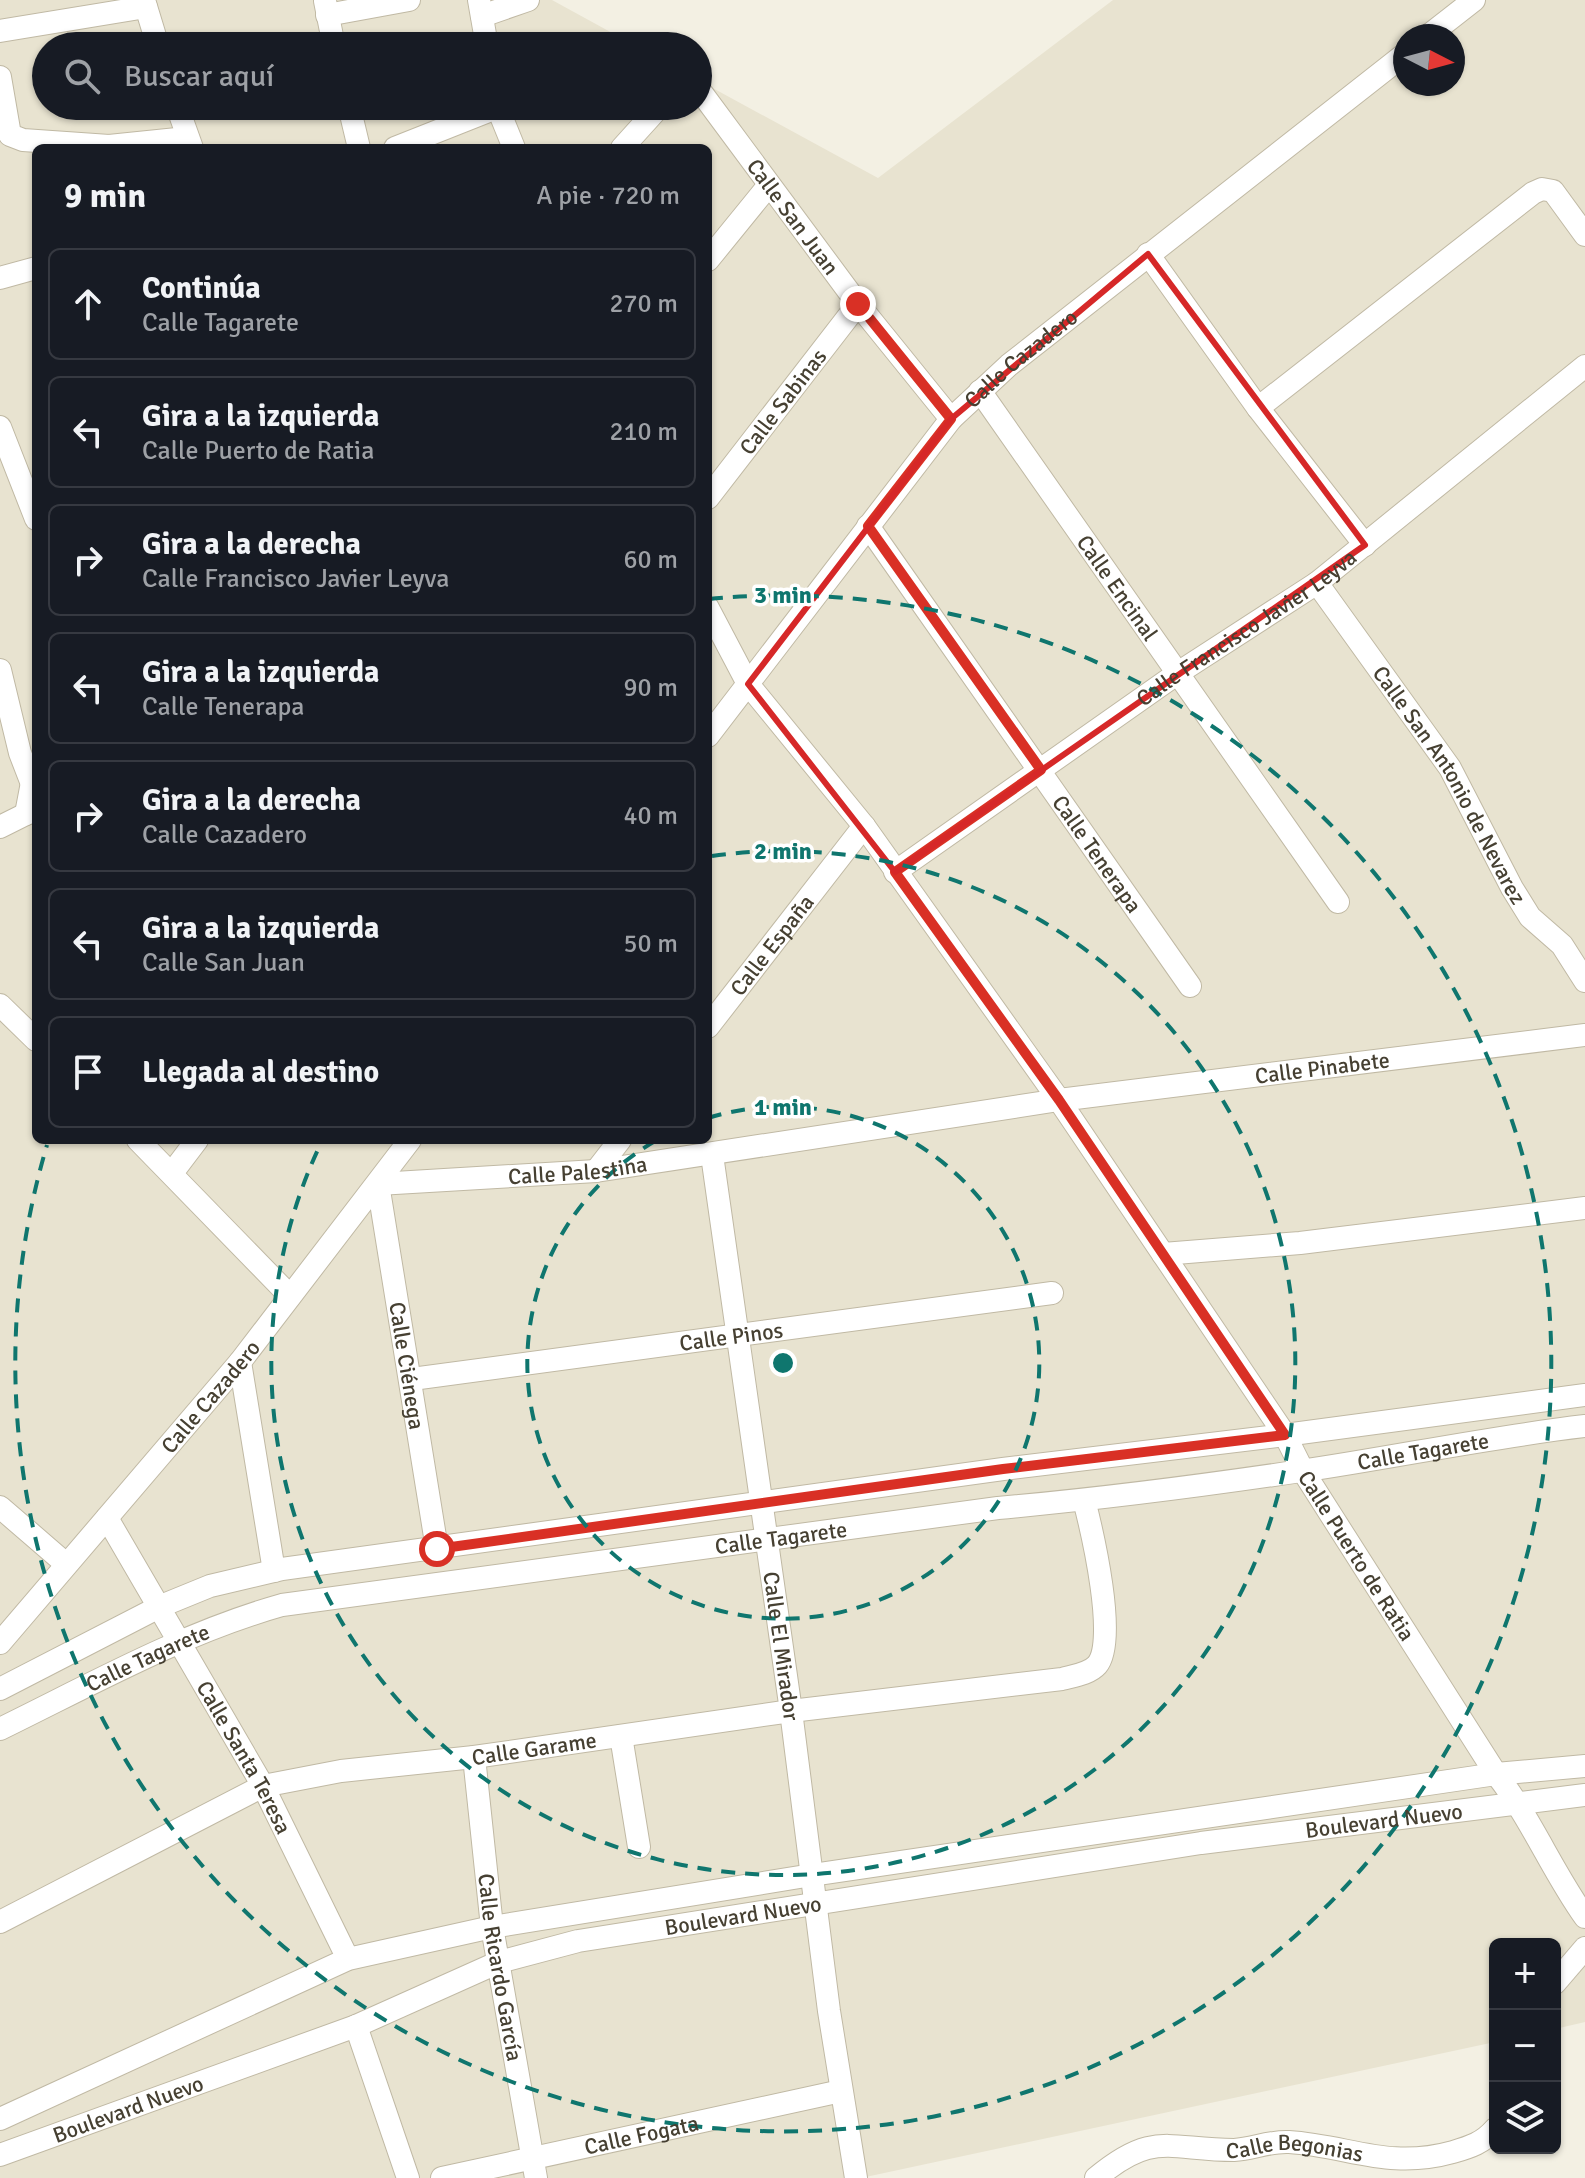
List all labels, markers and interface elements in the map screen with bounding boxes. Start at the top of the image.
north arrow [1393,24,1465,96]
search box [32,32,712,120]
icon: search [60,54,104,98]
text: Buscar aquí [124,58,274,95]
street label: Calle San Juan [741,153,845,280]
text: 9 min [64,175,146,217]
text: A pie · 720 m [537,180,680,212]
text: Continúa [142,270,261,307]
icon: ahead [66,282,110,326]
route end [840,286,876,322]
text: 270 m [609,288,678,320]
street label: Calle Cazadero [959,303,1083,414]
text: Calle Tagarete [142,307,299,339]
street label: Calle Sabinas [734,344,832,460]
text: Gira a la izquierda [142,398,379,435]
icon: left [66,410,110,454]
text: 210 m [609,416,678,448]
text: Calle Puerto de Ratia [142,435,374,467]
text: Gira a la derecha [142,526,361,563]
street label: Calle Encinal [1071,530,1164,646]
icon: right [66,538,110,582]
text: 60 m [623,544,678,576]
street label: Calle Francisco Javier Leyva [1131,544,1362,712]
text: Calle Francisco Javier Leyva [142,563,449,595]
text: 3 min [754,580,812,610]
text: Gira a la izquierda [142,654,379,691]
street label: Calle San Antonio de Nevarez [1367,660,1532,909]
icon: left [66,666,110,710]
text: 90 m [623,672,678,704]
text: Calle Tenerapa [142,691,305,723]
text: Gira a la derecha [142,782,361,819]
street label: Calle Tenerapa [1046,790,1147,918]
icon: right [66,794,110,838]
text: 40 m [623,800,678,832]
text: Calle Cazadero [142,819,307,851]
text: 2 min [754,836,812,866]
street label: Calle España [724,889,820,1001]
text: Gira a la izquierda [142,910,379,947]
icon: left [66,922,110,966]
text: 50 m [623,928,678,960]
text: Calle San Juan [142,947,305,979]
street label: Calle Pinabete [1253,1046,1391,1090]
icon: arrive [66,1050,110,1094]
text: Llegada al destino [142,1054,379,1091]
text: 1 min [754,1092,812,1122]
street label: Calle Palestina [507,1150,649,1190]
street label: Calle Ciénega [383,1300,430,1431]
street label: Calle Pinos [678,1316,785,1357]
street label: Calle Cazadero [155,1335,266,1459]
centre of rings [769,1349,797,1377]
street label: Calle Tagarete [1355,1427,1491,1476]
street label: Calle Puerto de Ratia [1292,1465,1421,1646]
street label: Calle Tagarete [713,1516,849,1560]
route start [419,1531,455,1567]
street label: Calle El Mirador [757,1570,805,1722]
street label: Calle Tagarete [81,1618,213,1698]
street label: Calle Santa Teresa [191,1676,297,1838]
street label: Calle Garame [470,1726,598,1771]
street label: Boulevard Nuevo [1304,1797,1464,1844]
street label: Calle Ricardo García [472,1872,528,2063]
street label: Boulevard Nuevo [663,1890,823,1941]
map controls [1489,1938,1561,2154]
button: + [1489,1938,1561,2010]
button: − [1489,2010,1561,2082]
street label: Boulevard Nuevo [49,2069,207,2149]
button: layers [1489,2082,1561,2154]
street label: Calle Fogata [582,2109,701,2161]
street label: Calle Begonias [1226,2129,1365,2168]

